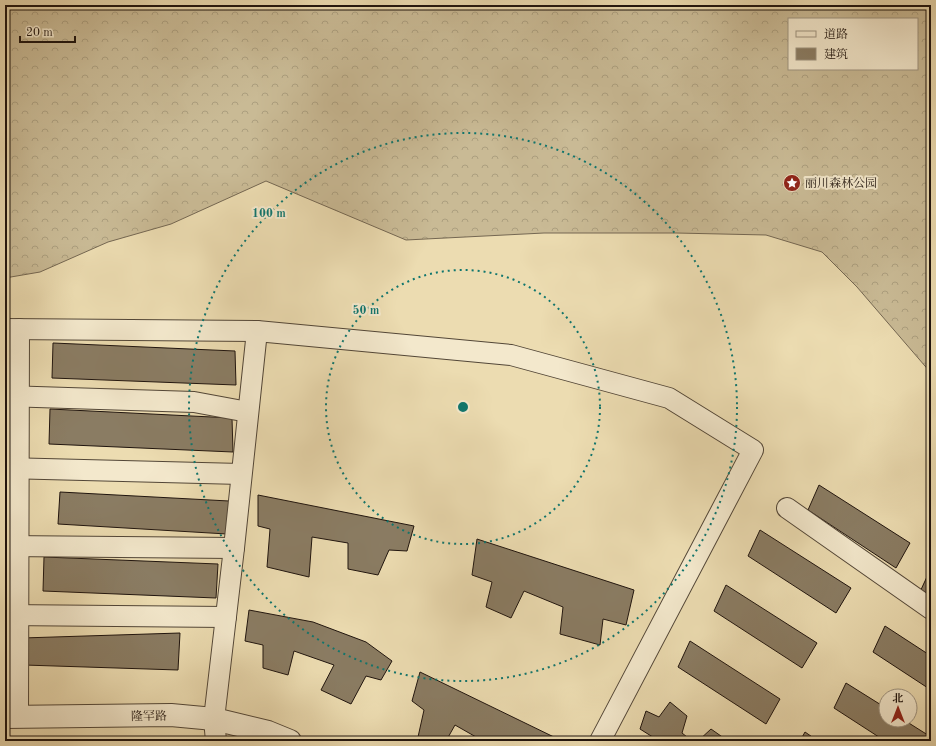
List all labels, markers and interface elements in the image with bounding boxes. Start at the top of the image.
scale bar [20,18,75,44]
legend [788,18,918,70]
text: 20 m [26,27,53,39]
text: 道路 [824,27,848,41]
text: 建筑 [824,47,848,61]
place icon: 丽川森林公园 [782,173,802,193]
place label: 丽川森林公园 [805,176,877,190]
text: 100 m [252,208,286,220]
text: 50 m [353,304,380,317]
centre of rings [456,400,470,414]
north arrow [878,688,918,728]
text: 北 [893,693,904,705]
street label: 隆罕路 [131,709,167,723]

